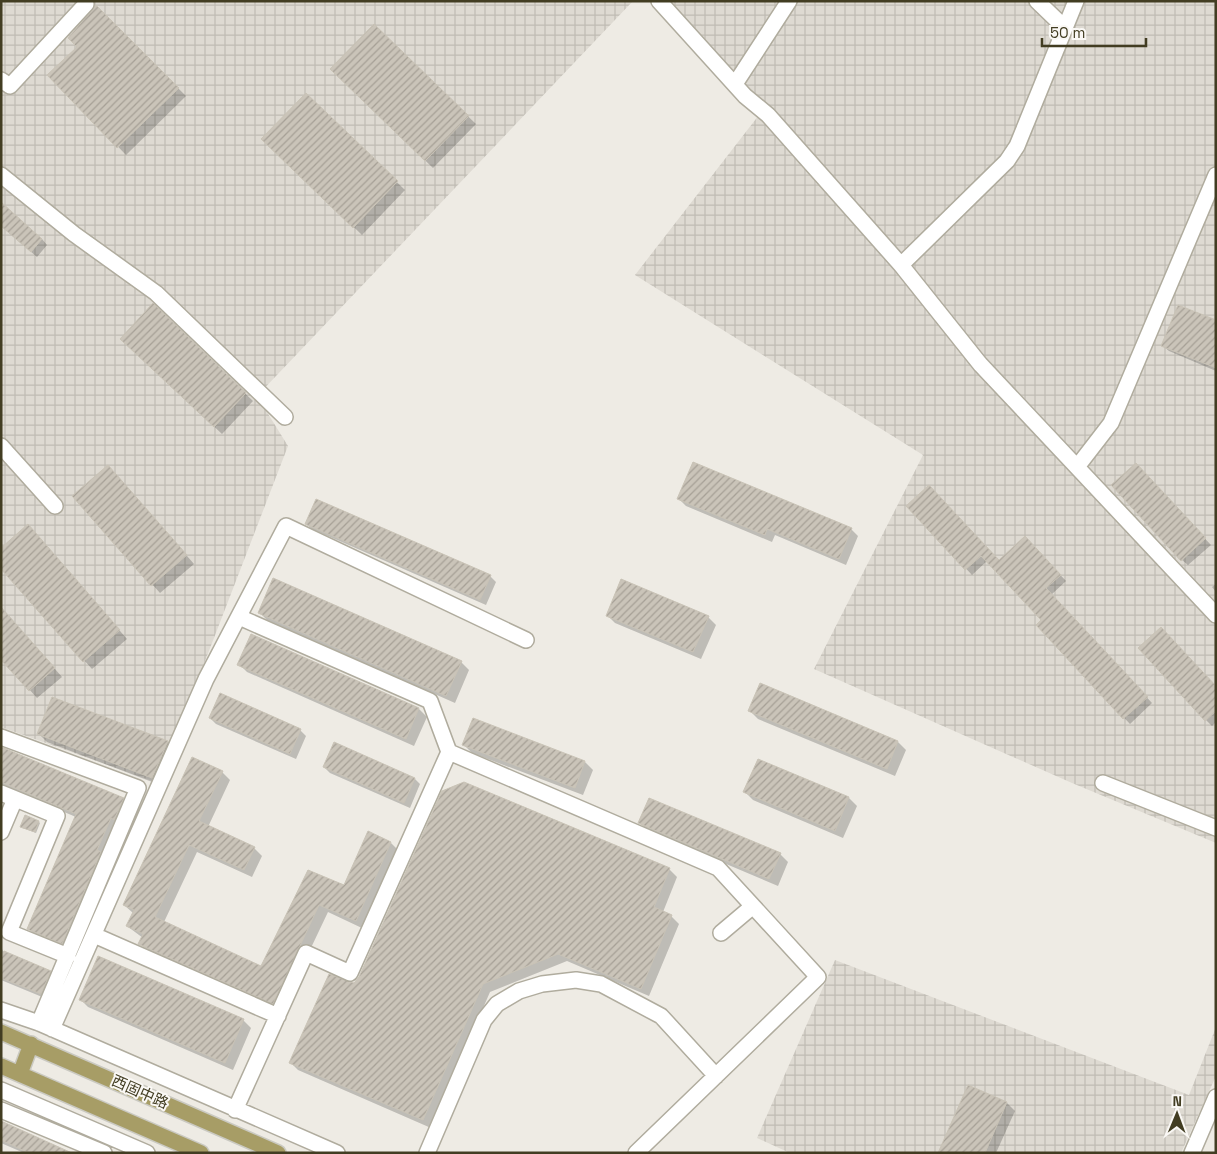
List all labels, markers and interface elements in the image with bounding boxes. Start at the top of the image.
scale bar [1042,15,1146,47]
text: 50 m [1050,23,1085,42]
street label: 西固中路 [109,1071,171,1112]
north arrow [1152,1089,1202,1139]
text: N [1172,1092,1182,1110]

